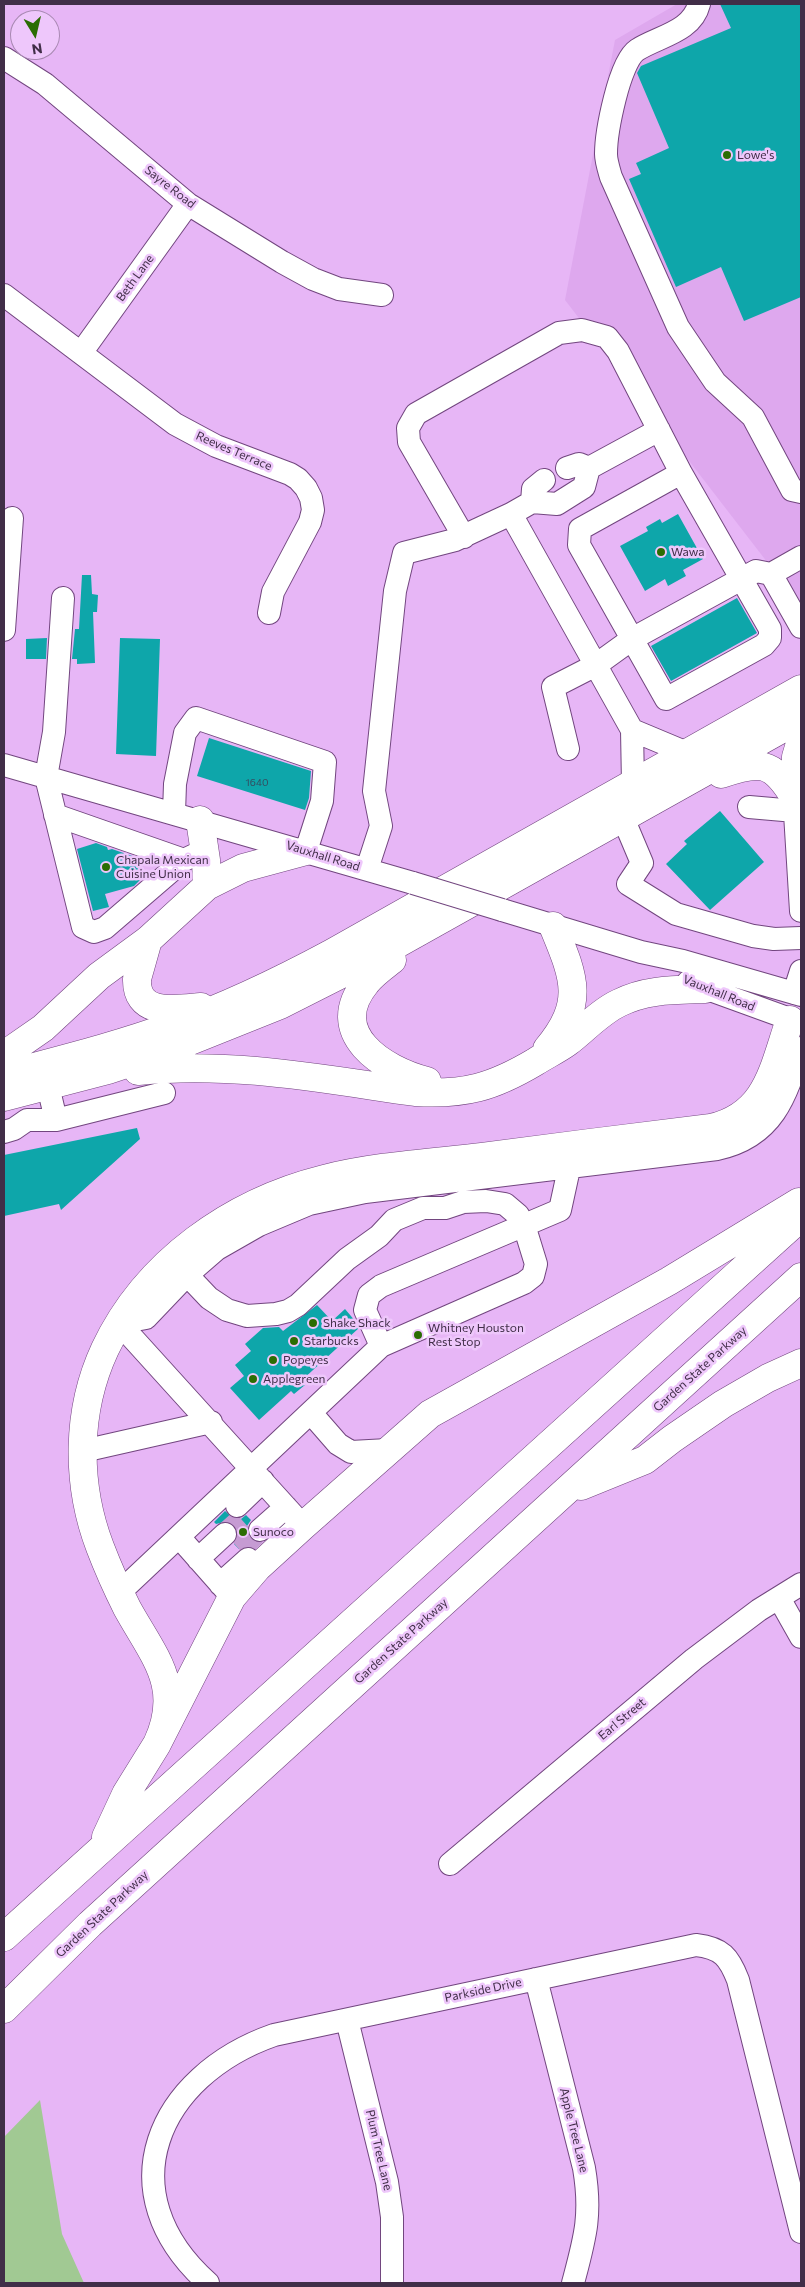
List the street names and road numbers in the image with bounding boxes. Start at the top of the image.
street label: Sayre Road [142,163,198,211]
street label: Beth Lane [113,252,157,304]
street label: Reeves Terrace [194,428,274,474]
street label: Vauxhall Road [284,838,362,874]
street label: Vauxhall Road [681,972,757,1014]
street label: Garden State Parkway [650,1323,750,1415]
street label: Garden State Parkway [351,1595,451,1687]
street label: Earl Street [595,1695,649,1743]
street label: Garden State Parkway [53,1868,151,1960]
street label: Parkside Drive [443,1975,523,2005]
street label: Apple Tree Lane [557,2086,591,2174]
street label: Plum Tree Lane [363,2108,395,2192]

